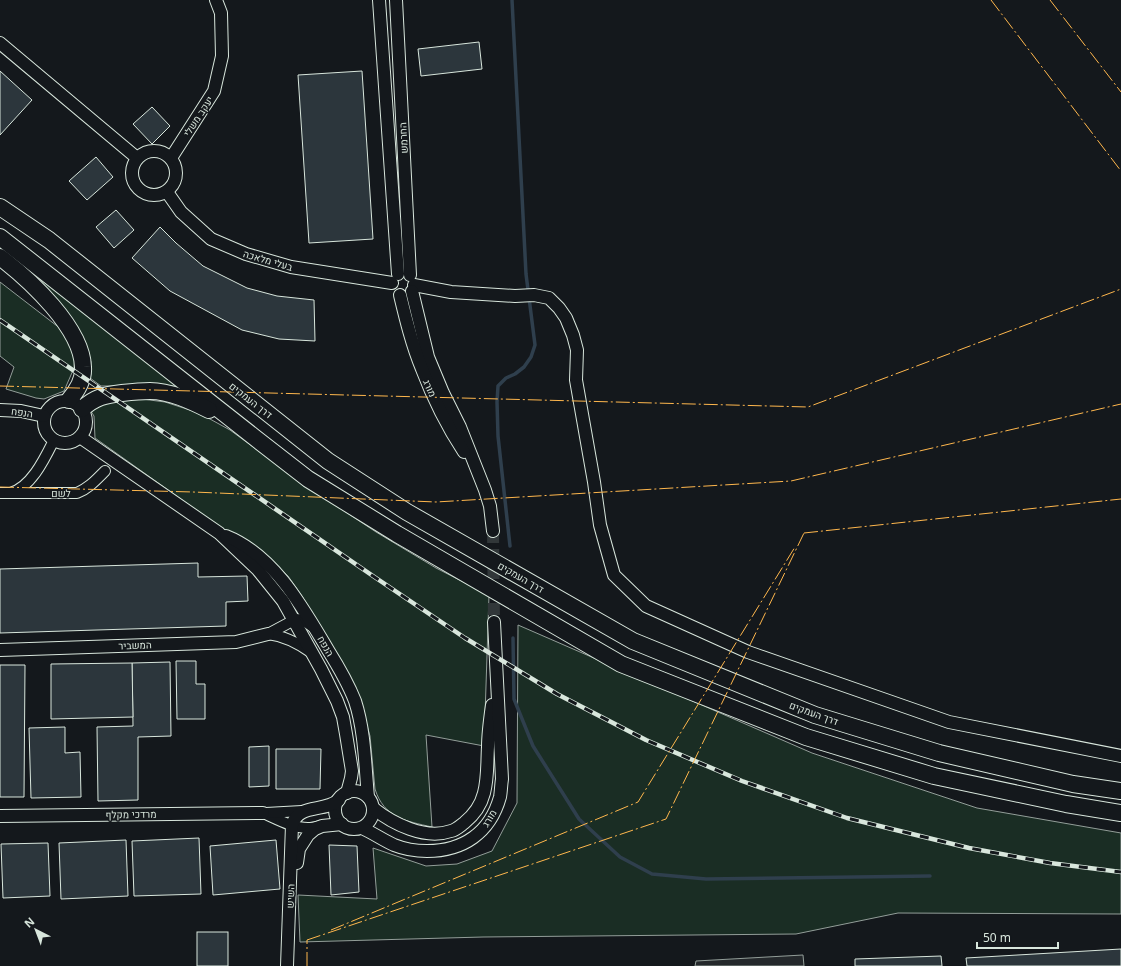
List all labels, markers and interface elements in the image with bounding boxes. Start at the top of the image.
street label: יעקב משלי [180,93,216,139]
street label: החרמש [395,122,411,154]
street label: בעלי מלאכה [242,246,295,274]
street label: מורג [420,377,440,399]
street label: דרך העמקים [226,379,276,421]
street label: הנפח [10,404,34,420]
street label: לשם [51,486,71,500]
street label: דרך העמקים [495,558,547,596]
street label: הנפח [314,633,338,659]
street label: המשביר [118,637,152,653]
street label: דרך העמקים [788,698,840,728]
street label: מרדכי מקלף [105,807,157,821]
street label: מורג [478,807,500,829]
street label: השיש [283,883,297,909]
north arrow [16,910,56,950]
text: N [21,914,37,931]
scale bar [977,924,1058,950]
text: 50 m [983,929,1011,946]

